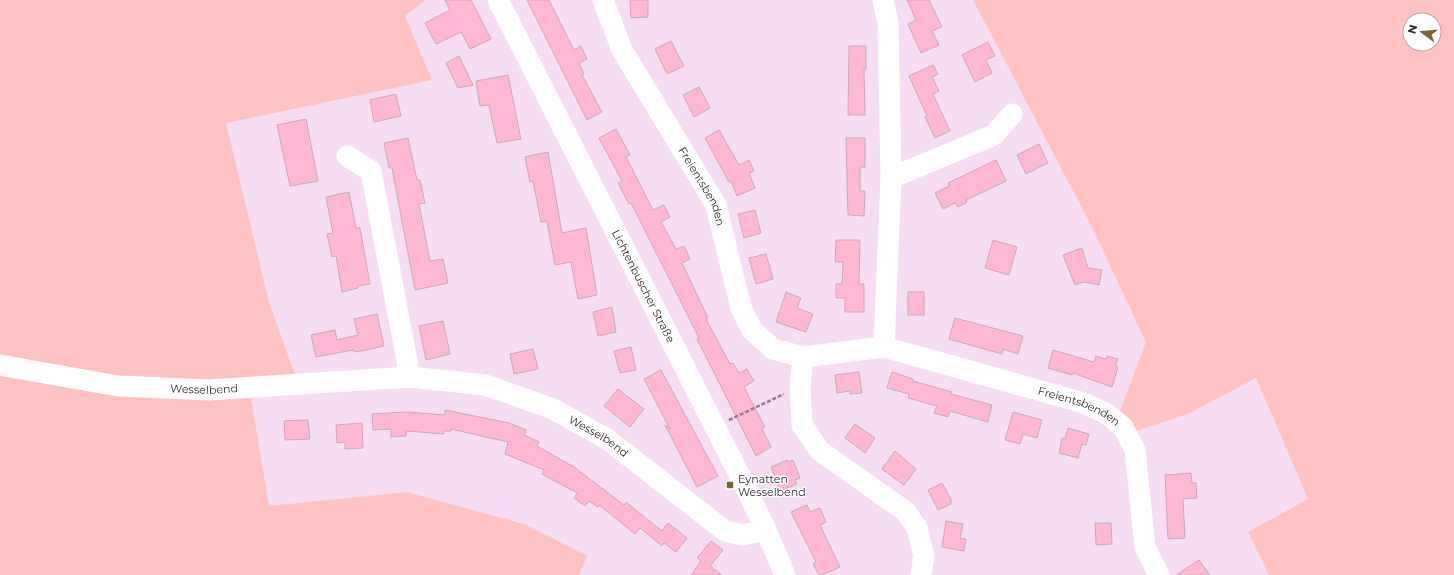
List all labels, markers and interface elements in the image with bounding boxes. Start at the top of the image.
north arrow [1402,12,1442,52]
text: N [1404,23,1420,35]
street label: Freientsbenden [675,144,728,227]
street label: Lichtenbuscher Straße [609,227,678,345]
street label: Wesselbend [170,381,238,397]
street label: Freientsbenden [1037,383,1123,429]
street label: Wesselbend [566,412,631,460]
place label: Eynatten Wesselbend [738,472,806,499]
marker: Eynatten Wesselbend [725,480,735,490]

